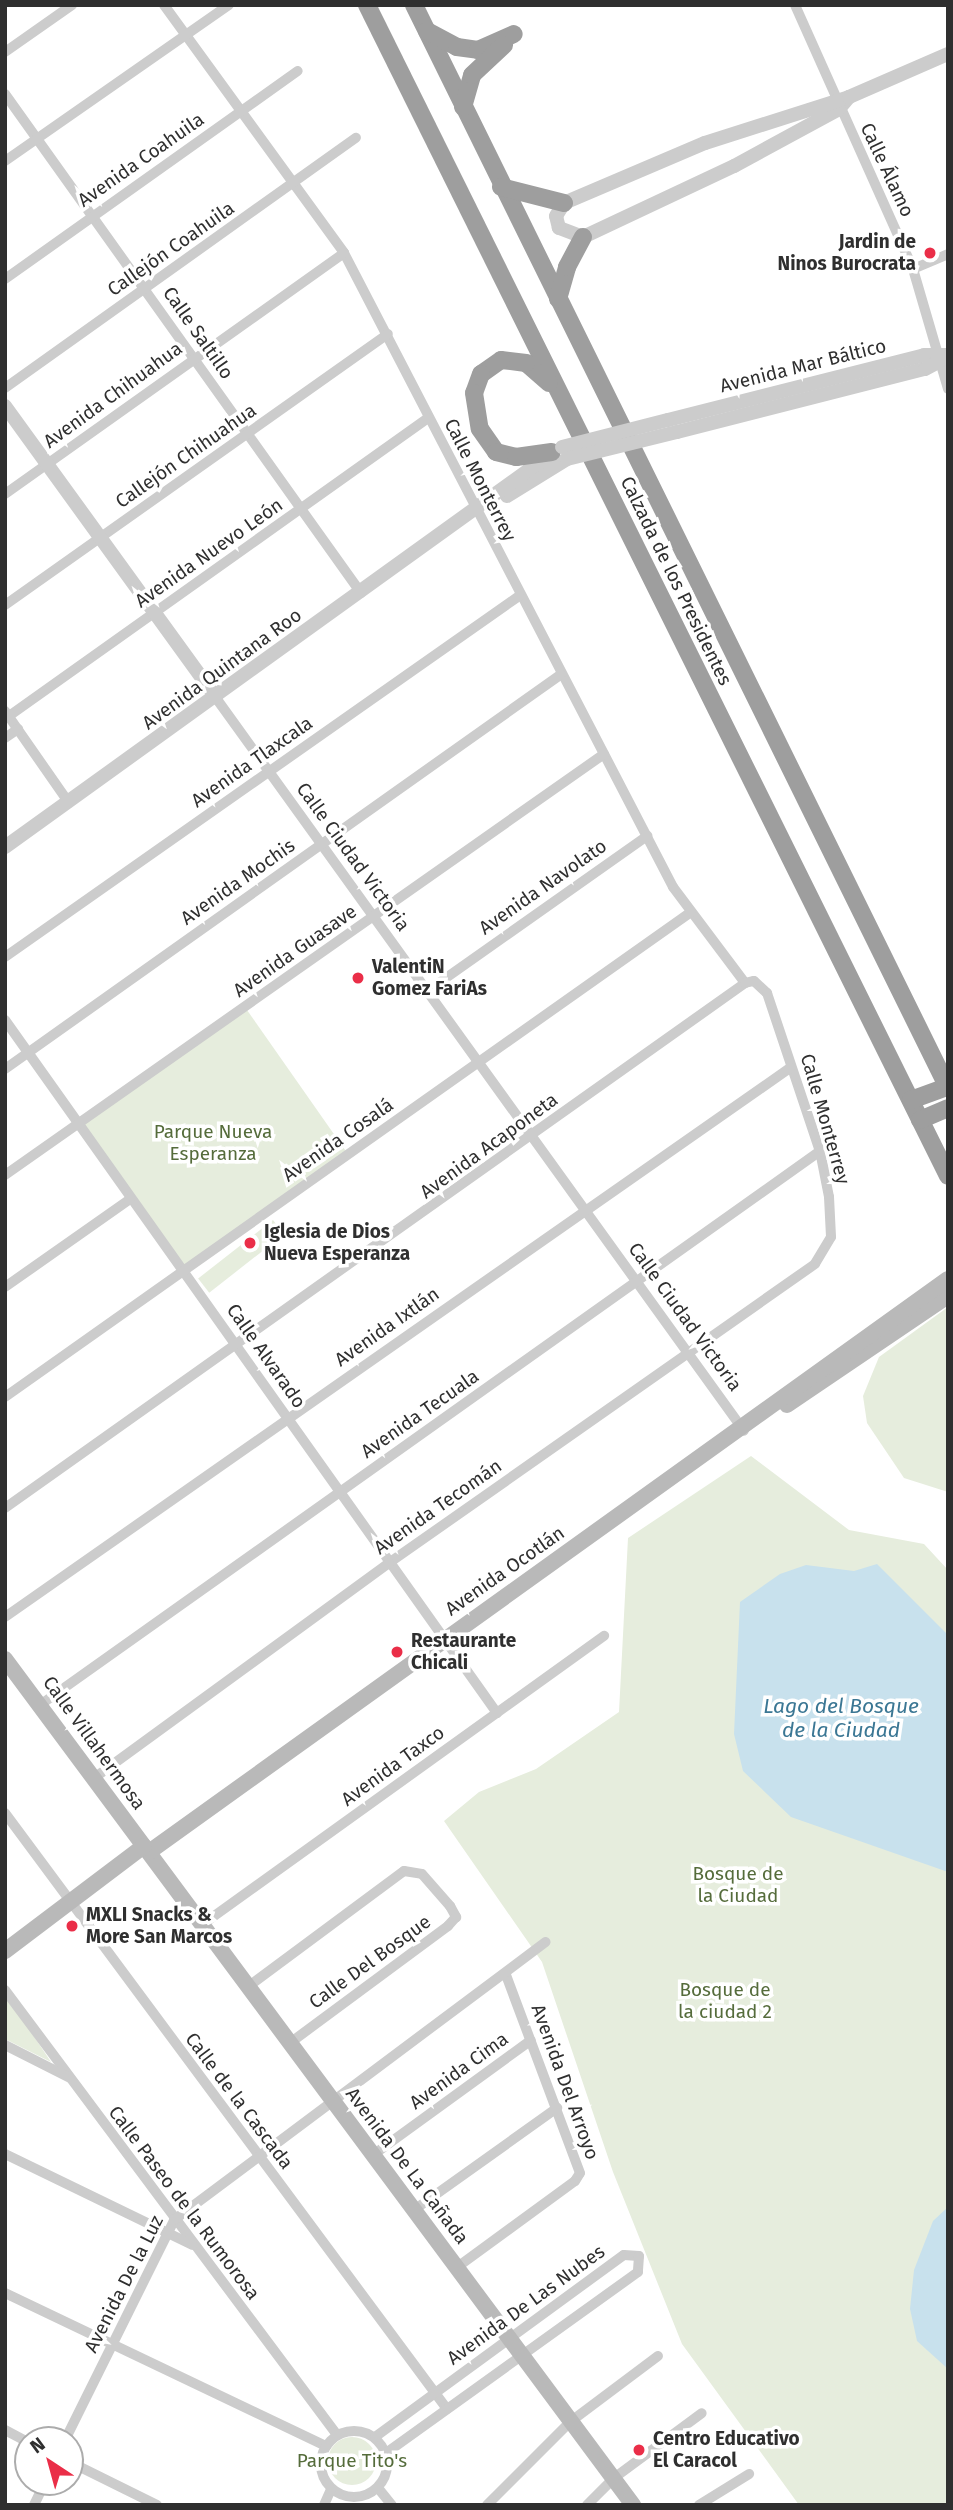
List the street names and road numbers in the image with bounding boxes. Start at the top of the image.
street label: Avenida Coahuila [74,108,208,212]
street label: Calle Álamo [855,119,919,221]
street label: Callejón Coahuila [103,197,239,301]
street label: Calle Saltillo [158,282,238,384]
street label: Avenida Mar Báltico [718,334,888,398]
street label: Avenida Chihuahua [39,337,187,453]
street label: Callejón Chihuahua [111,399,261,513]
street label: Calle Monterrey [439,415,521,545]
street label: Calzada de los Presidentes [615,473,737,689]
street label: Avenida Nuevo León [131,493,287,613]
street label: Avenida Quintana Roo [138,604,306,734]
street label: Avenida Tlaxcala [187,712,317,812]
street label: Calle Ciudad Victoria [292,778,414,936]
street label: Avenida Mochis [177,834,299,930]
street label: Avenida Navolato [475,834,611,940]
street label: Avenida Guasave [229,900,361,1002]
street label: Calle Monterrey [795,1051,855,1187]
street label: Avenida Acaponeta [416,1088,562,1204]
street label: Avenida Cosalá [278,1093,398,1187]
street label: Calle Ciudad Victoria [624,1238,746,1396]
street label: Avenida Ixtlán [330,1283,444,1371]
street label: Calle Alvarado [222,1299,310,1413]
street label: Avenida Tecuala [357,1365,483,1463]
street label: Avenida Tecomán [370,1455,506,1559]
street label: Avenida Ocotlán [441,1521,569,1621]
street label: Calle Villahermosa [38,1672,150,1814]
street label: Avenida Taxco [337,1721,449,1811]
street label: Calle Del Bosque [305,1910,435,2014]
street label: Avenida Del Arroyo [526,2001,604,2163]
street label: Calle de la Cascada [180,2028,298,2174]
street label: Avenida Cima [405,2028,513,2114]
street label: Avenida De La Cañada [341,2083,473,2249]
street label: Calle Paseo de la Rumorosa [104,2102,264,2304]
street label: Avenida De la Luz [80,2212,168,2356]
street label: Avenida De Las Nubes [443,2240,609,2370]

